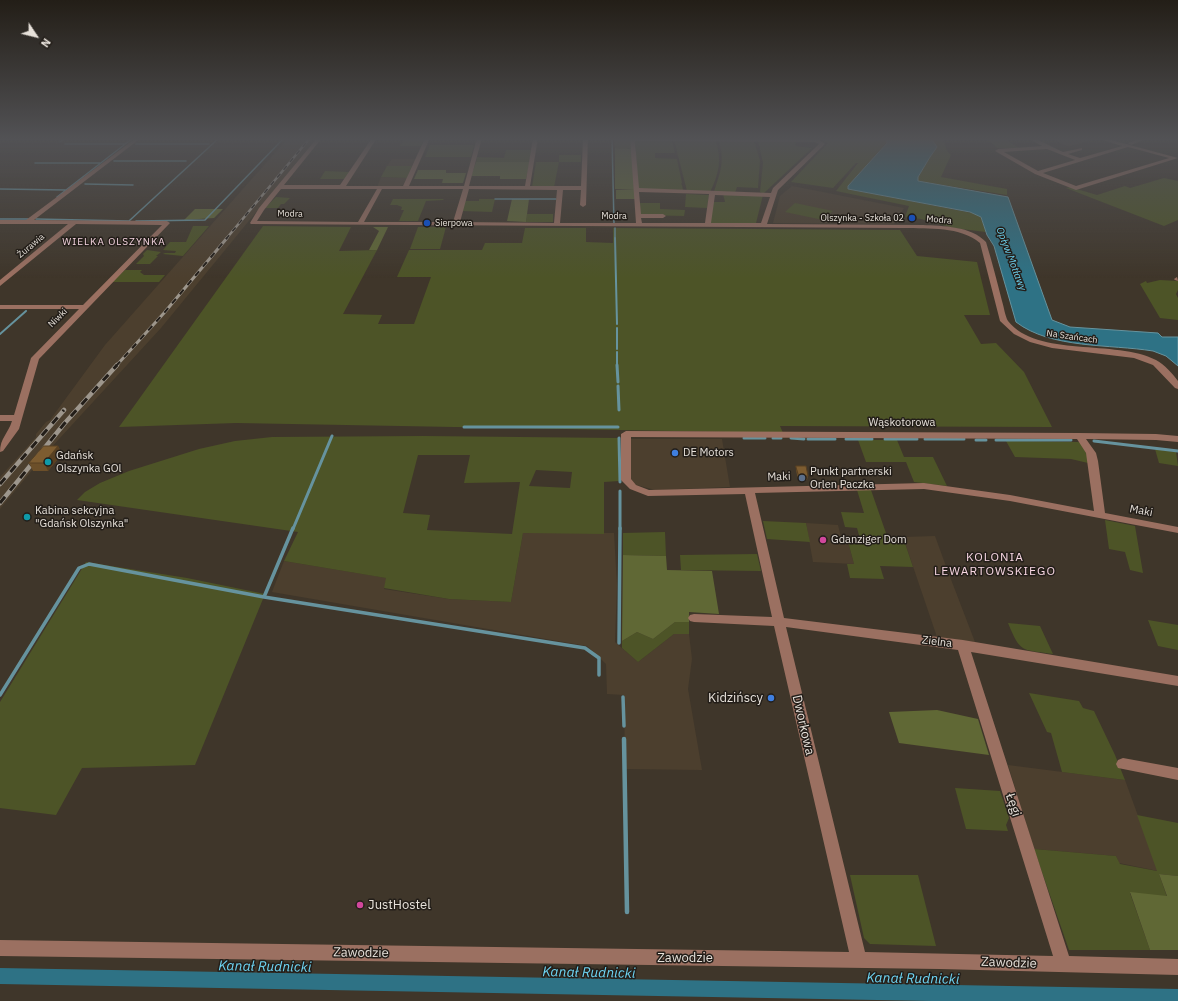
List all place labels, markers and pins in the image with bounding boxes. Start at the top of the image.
place label: Olszynka - Szkoła 02 [820,213,904,223]
marker: Olszynka - Szkoła 02 [907,213,917,223]
marker: Sierpowa [422,218,432,228]
place label: Sierpowa [435,218,473,228]
place label: DE Motors [683,446,734,460]
marker: DE Motors [670,448,680,458]
place label: Gdańsk Olszynka GOl [56,449,122,475]
marker: Gdańsk Olszynka GOl [43,457,53,467]
place label: Punkt partnerski Orlen Paczka [810,465,892,491]
marker: Punkt partnerski Orlen Paczka [797,473,807,483]
place label: Kabina sekcyjna "Gdańsk Olszynka" [35,504,128,530]
marker: Kabina sekcyjna "Gdańsk Olszynka" [22,512,32,522]
place label: Gdanziger Dom [831,533,907,547]
marker: Gdanziger Dom [818,535,828,545]
place label: Kidzińscy [708,690,763,706]
marker: Kidzińscy [766,693,776,703]
place label: JustHostel [368,897,431,913]
marker: JustHostel [355,900,365,910]

